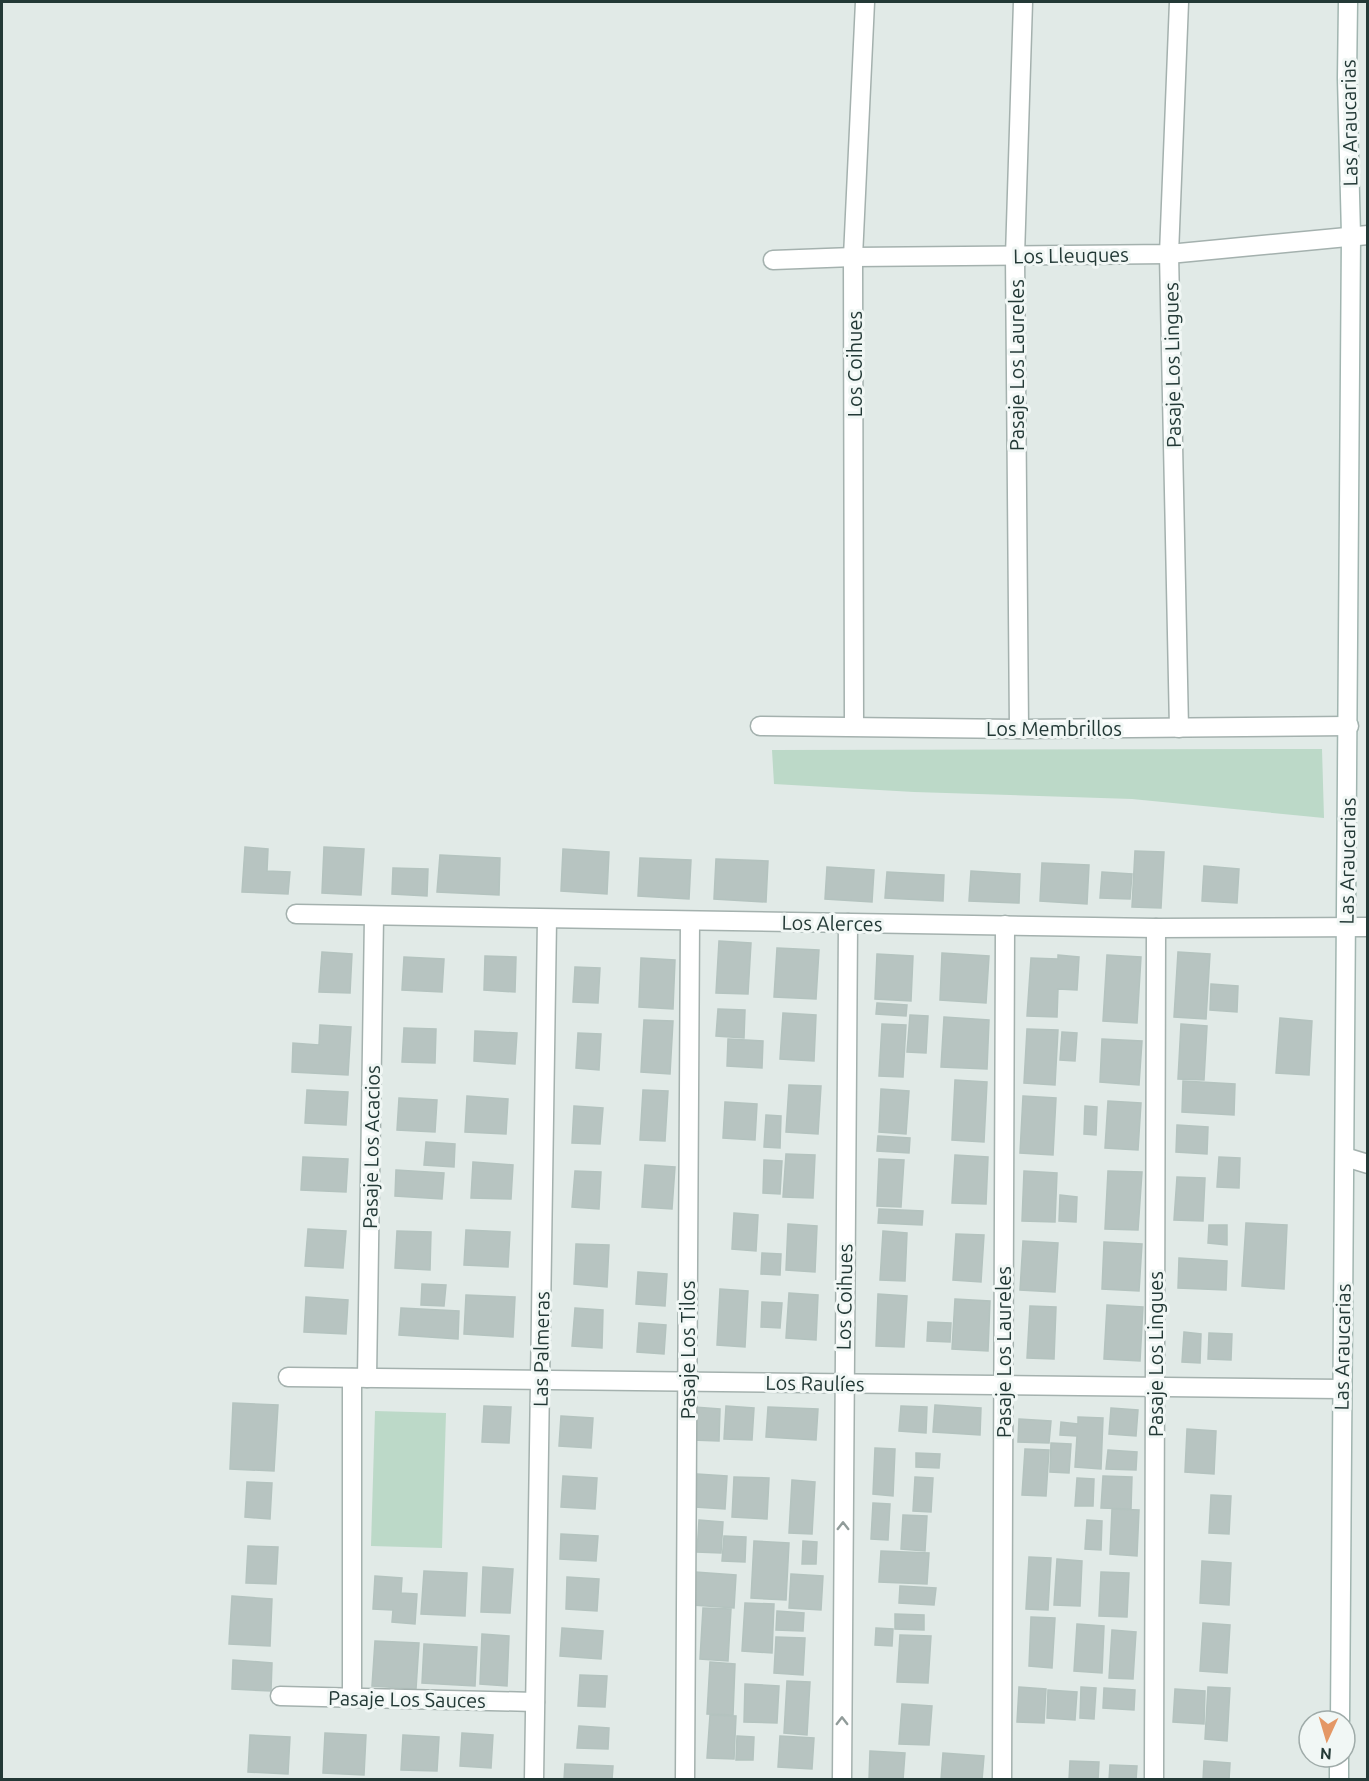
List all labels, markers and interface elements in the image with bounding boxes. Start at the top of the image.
street label: Las Araucarias [1336,59,1362,187]
street label: Los Lleuques [1013,242,1129,268]
street label: Pasaje Los Laureles [1005,279,1028,451]
street label: Pasaje Los Lingues [1159,282,1185,448]
street label: Los Coihues [843,311,866,417]
street label: Los Membrillos [986,717,1122,740]
street label: Las Araucarias [1334,797,1360,925]
street label: Los Alerces [781,911,883,935]
street label: Pasaje Los Acacios [358,1065,384,1229]
street label: Los Coihues [832,1244,856,1350]
street label: Pasaje Los Laureles [992,1266,1015,1438]
street label: Pasaje Los Lingues [1144,1271,1167,1437]
street label: Pasaje Los Tilos [676,1281,699,1419]
street label: Las Araucarias [1329,1283,1355,1411]
street label: Las Palmeras [528,1291,554,1407]
street label: Los Raulíes [765,1371,865,1395]
one-way arrow [837,1522,849,1531]
street label: Pasaje Los Sauces [328,1686,486,1712]
north arrow [1297,1709,1357,1769]
one-way arrow [836,1717,848,1726]
text: N [1319,1745,1333,1763]

